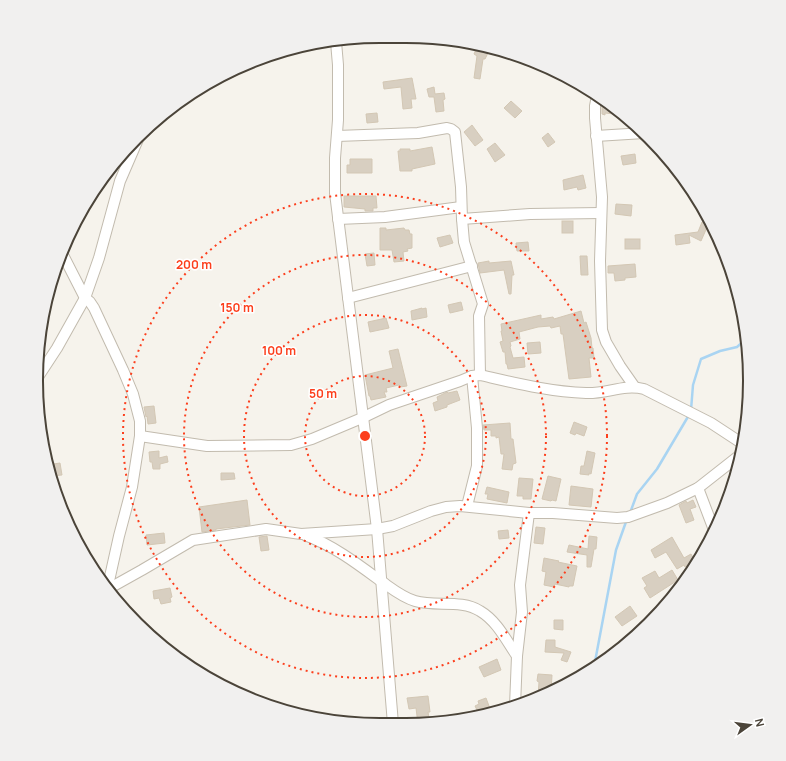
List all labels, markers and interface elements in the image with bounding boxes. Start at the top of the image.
text: 200 m [176,256,212,273]
text: 150 m [220,299,254,316]
text: 100 m [262,342,296,359]
text: 50 m [309,385,337,402]
centre of rings [358,429,372,443]
north arrow [730,705,770,745]
text: N [752,717,768,728]

